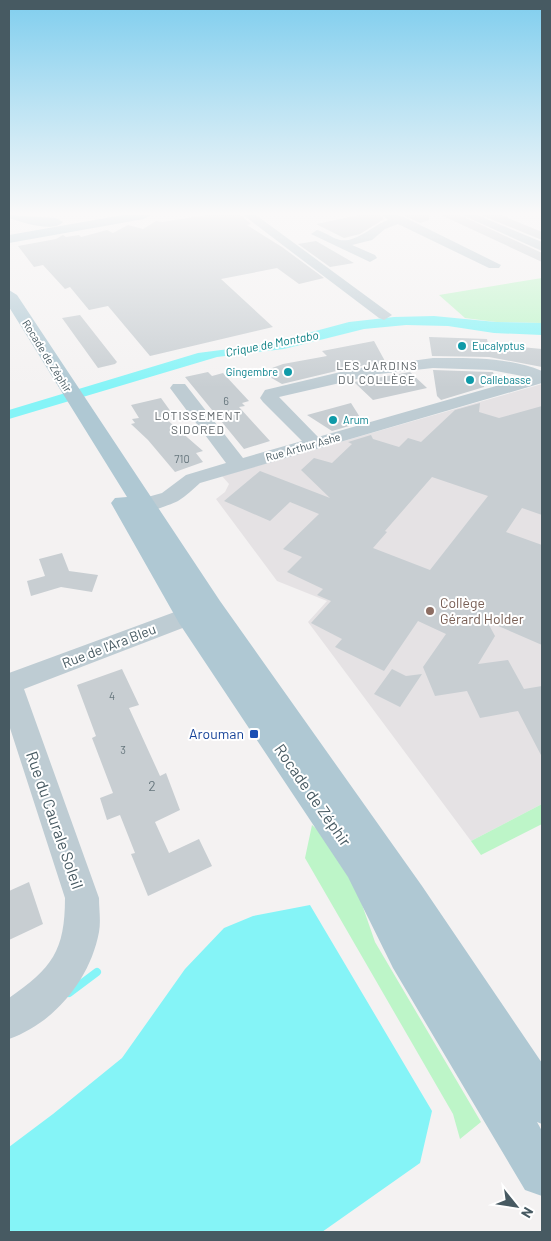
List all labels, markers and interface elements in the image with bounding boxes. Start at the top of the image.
street label: Rocade de Zéphir [20,317,75,394]
water label: Crique de Montabo [224,327,320,359]
place label: Eucalyptus [472,339,525,352]
marker: Eucalyptus [456,340,468,352]
district label: LES JARDINS DU COLLÈGE [336,358,418,386]
place label: Gingembre [226,365,278,378]
marker: Gingembre [282,366,294,378]
place label: Callebasse [480,373,531,386]
marker: Callebasse [464,374,476,386]
house number: 6 [223,394,229,407]
district label: LOTISSEMENT SIDORED [154,408,242,436]
place label: Arum [343,413,369,426]
marker: Arum [327,414,339,426]
street label: Rue Arthur Ashe [264,430,342,463]
house number: 710 [174,452,190,465]
place label: Collège Gérard Holder [440,594,524,627]
marker: Collège Gérard Holder [424,605,436,617]
street label: Rue de l'Ara Bleu [60,620,158,671]
house number: 4 [109,689,115,702]
place label: Arouman [189,725,244,742]
marker: Arouman [248,728,260,740]
street label: Rocade de Zéphir [271,740,356,850]
house number: 3 [120,743,126,756]
street label: Rue du Caurale Soleil [23,748,88,891]
house number: 2 [148,777,156,794]
north arrow [491,1181,541,1231]
text: N [518,1204,537,1221]

